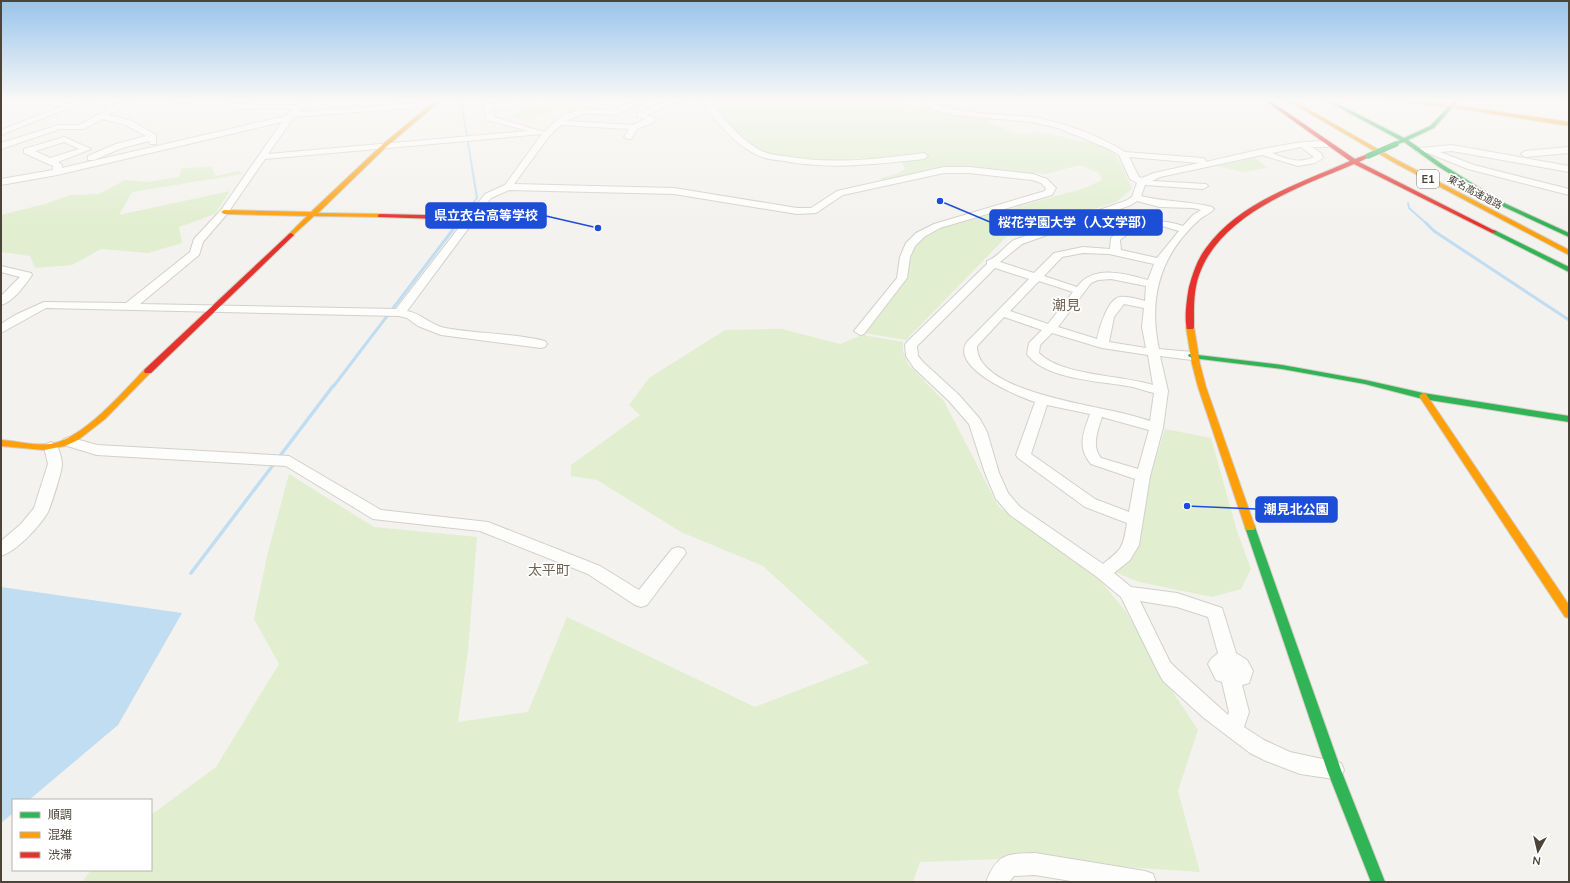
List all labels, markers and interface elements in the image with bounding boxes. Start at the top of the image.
road number: E1 [1417,170,1439,188]
street label: 東名高速道路 [1445,172,1505,212]
callout: 県立衣台高等学校 [426,203,546,228]
text: 県立衣台高等学校 [434,207,538,223]
callout: 桜花学園大学（人文学部） [990,210,1162,235]
text: 桜花学園大学（人文学部） [998,214,1154,230]
district label: 潮見 [1052,296,1080,314]
callout: 潮見北公園 [1256,497,1337,522]
text: 潮見北公園 [1263,501,1329,517]
district label: 太平町 [528,561,570,579]
legend [12,799,152,871]
text: 順調 [48,807,72,822]
text: 混雑 [48,827,72,842]
north arrow [1518,831,1558,871]
text: 渋滞 [48,847,72,862]
text: N [1532,853,1542,868]

